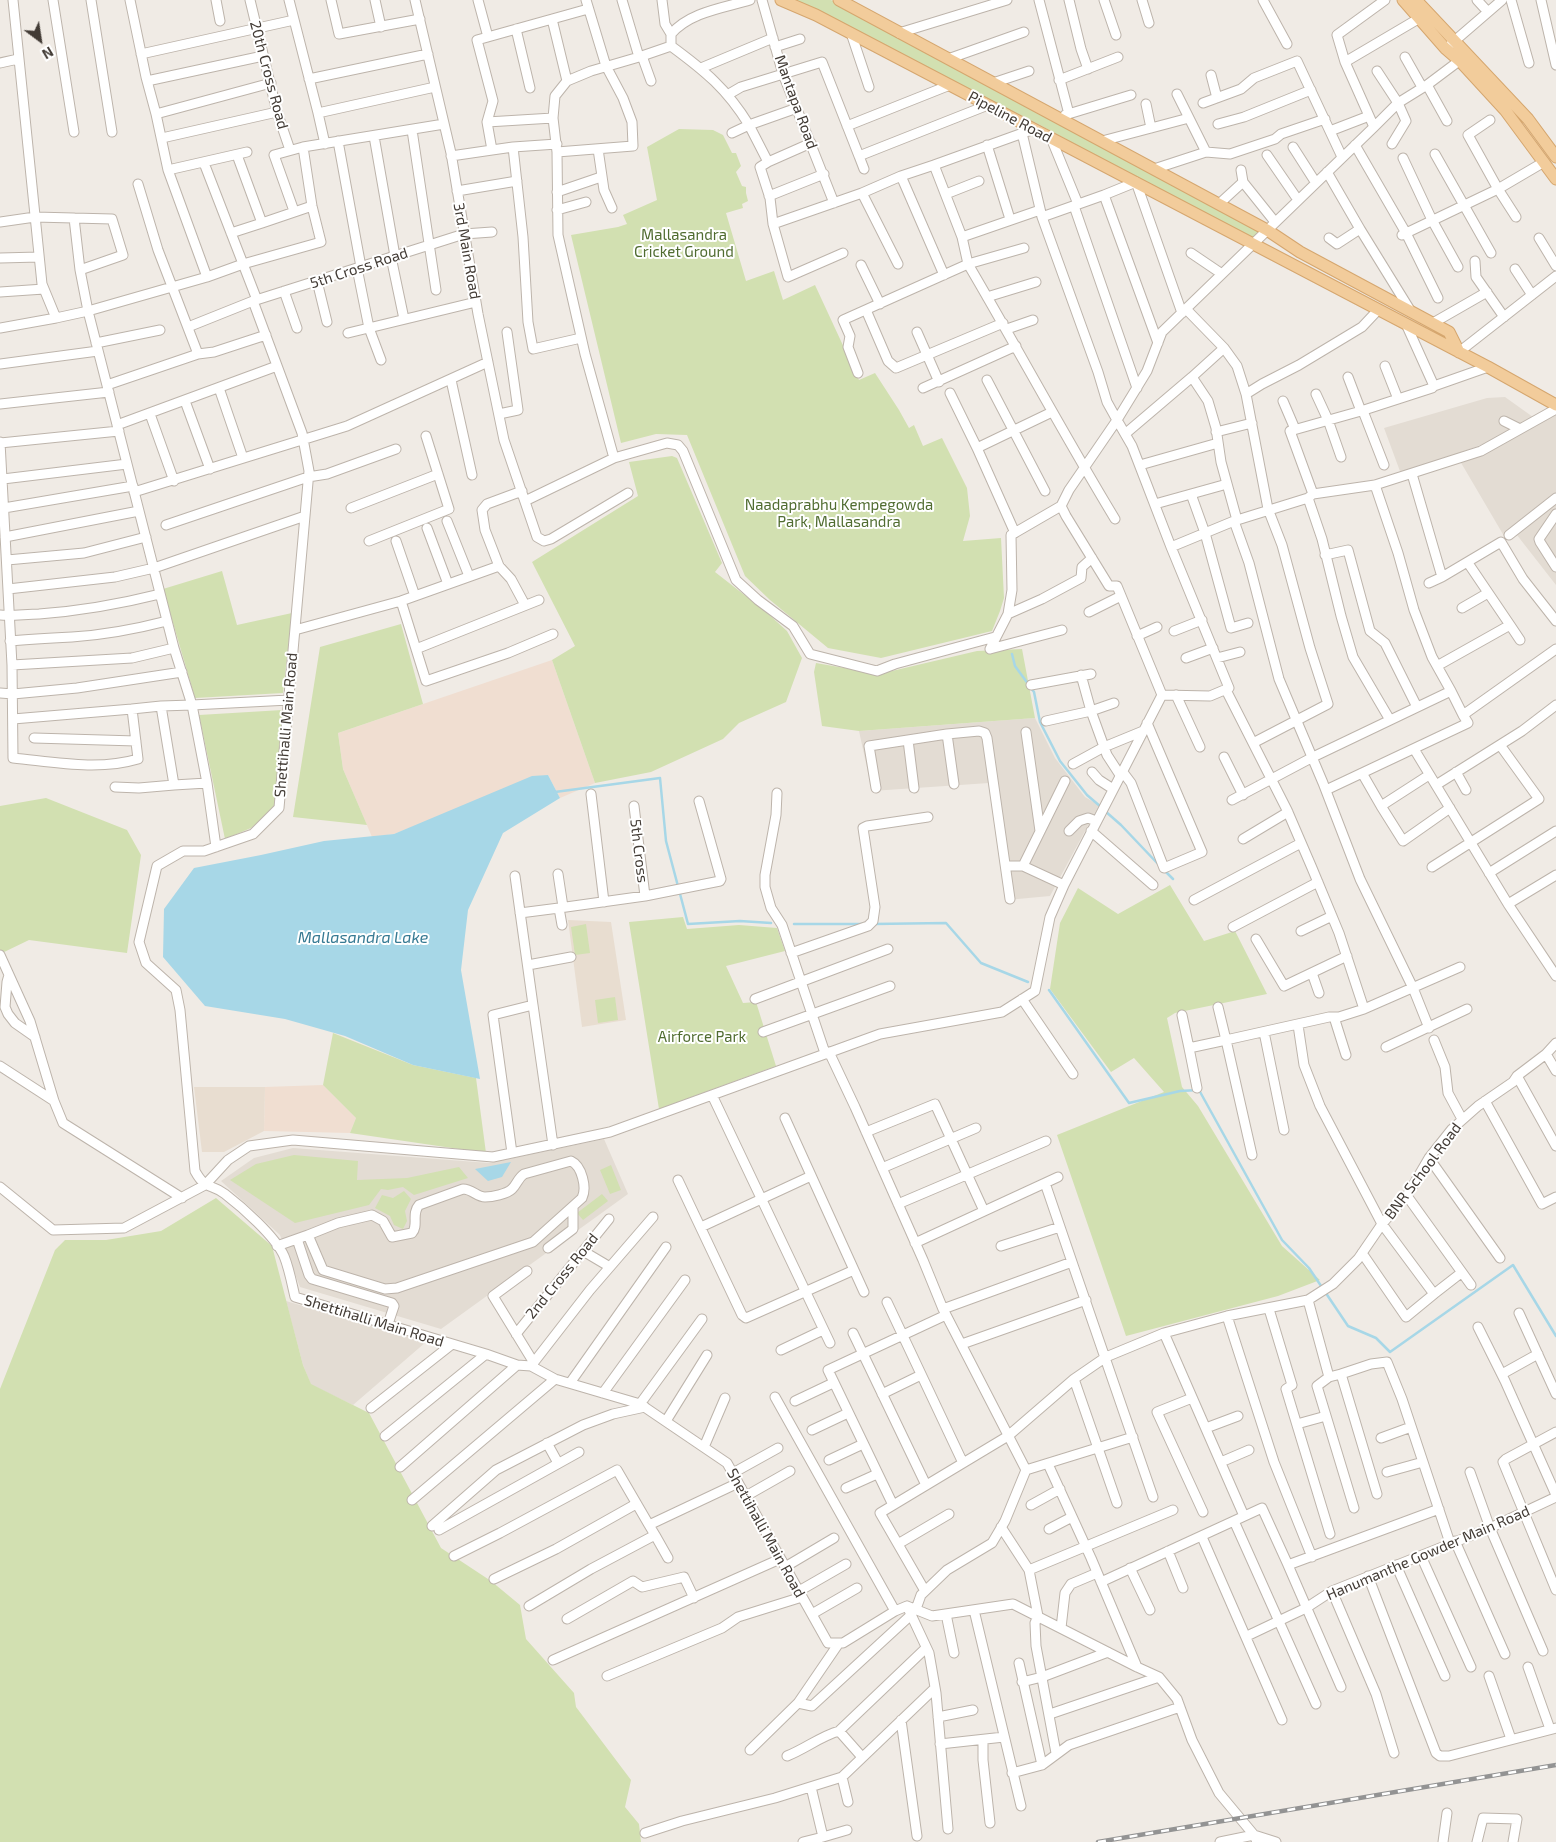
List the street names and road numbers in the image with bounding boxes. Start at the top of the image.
street label: 20th Cross Road [246,19,292,131]
street label: Mantapa Road [771,52,821,152]
street label: Pipeline Road [965,87,1055,147]
street label: 3rd Main Road [450,201,484,301]
street label: 5th Cross Road [308,244,410,292]
street label: Shettihalli Main Road [271,652,301,798]
street label: 5th Cross [626,818,652,884]
street label: BNR School Road [1381,1119,1465,1223]
street label: 2nd Cross Road [522,1229,602,1323]
street label: Shettihalli Main Road [302,1291,446,1351]
street label: Shettihalli Main Road [723,1465,809,1601]
street label: Hanumanthe Gowder Main Road [1324,1502,1532,1604]

